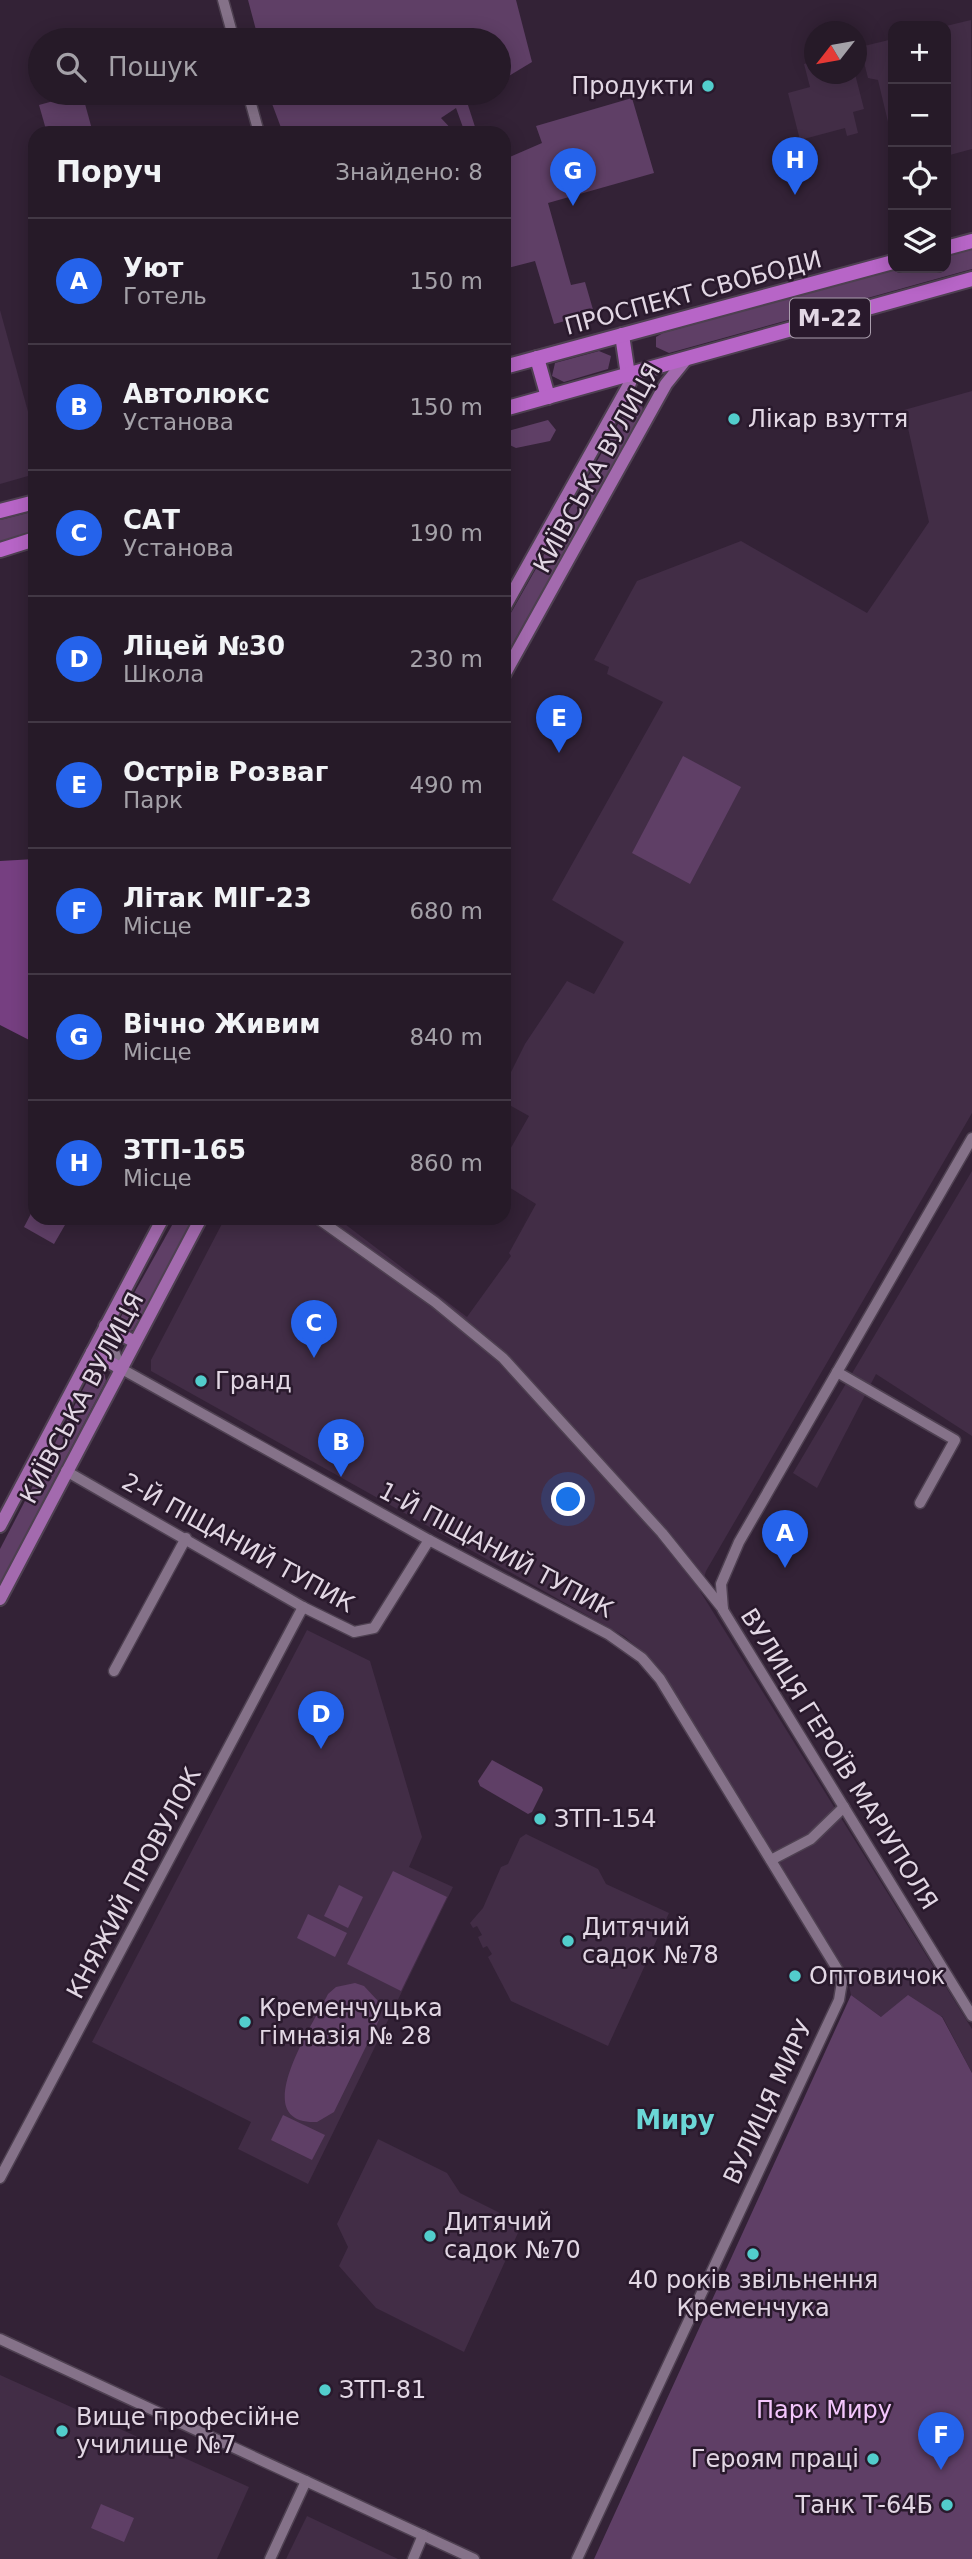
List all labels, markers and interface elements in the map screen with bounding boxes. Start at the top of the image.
north arrow [804,21,867,84]
map controls [888,21,951,273]
button: + [888,21,951,84]
search box [28,28,511,105]
icon: search [52,48,90,86]
text: Пошук [108,52,198,82]
place label: Продукти [571,72,694,100]
marker: Продукти [700,78,716,94]
button: − [888,84,951,147]
pin: H [772,137,818,195]
button: locate [888,147,951,210]
pin: G [550,148,596,206]
text: Поруч [56,154,163,189]
text: Знайдено: 8 [335,159,483,185]
button: layers [888,210,951,273]
street label: ПРОСПЕКТ СВОБОДИ [561,245,825,341]
text: Уют [123,253,183,283]
text: A [70,268,88,294]
text: 150 m [409,268,483,294]
text: Готель [123,283,207,309]
road number: М-22 [790,298,870,338]
street label: КИЇВСЬКА ВУЛИЦЯ [527,358,666,578]
text: Автолюкс [123,379,270,409]
text: B [70,394,88,420]
text: 150 m [409,394,483,420]
place label: Лікар взуття [748,405,908,433]
text: Установа [123,409,234,435]
marker: Лікар взуття [726,411,742,427]
text: САТ [123,505,180,535]
text: C [71,520,87,546]
text: 190 m [409,520,483,546]
text: Установа [123,535,234,561]
text: Ліцей №30 [123,631,285,661]
text: D [69,646,89,672]
text: 230 m [409,646,483,672]
text: Школа [123,661,204,687]
pin: E [536,695,582,753]
text: Острів Розваг [123,757,328,787]
text: E [71,772,87,798]
text: 490 m [409,772,483,798]
text: Парк [123,787,183,813]
text: Літак МІГ-23 [123,883,312,913]
text: F [71,898,87,924]
text: 680 m [409,898,483,924]
text: Місце [123,913,192,939]
text: Вічно Живим [123,1009,320,1039]
text: G [70,1024,88,1050]
text: 840 m [409,1024,483,1050]
text: Місце [123,1039,192,1065]
text: ЗТП-165 [123,1135,246,1165]
text: H [69,1150,89,1176]
text: 860 m [409,1150,483,1176]
text: Місце [123,1165,192,1191]
street label: КИЇВСЬКА ВУЛИЦЯ [14,1287,150,1508]
pin: C [291,1300,337,1358]
place label: Гранд [215,1367,292,1395]
marker: Гранд [193,1373,209,1389]
pin: B [318,1419,364,1477]
street label: 2-Й ПІЩАНИЙ ТУПИК [117,1467,360,1619]
street label: 1-Й ПІЩАНИЙ ТУПИК [374,1475,618,1624]
your location [551,1482,585,1516]
pin: A [762,1510,808,1568]
street label: ВУЛИЦЯ ГЕРОЇВ МАРІУПОЛЯ [735,1603,944,1915]
pin: D [298,1691,344,1749]
street label: КНЯЖИЙ ПРОВУЛОК [60,1762,207,2003]
place label: ЗТП-154 [554,1805,657,1833]
marker: ЗТП-154 [532,1811,548,1827]
place label: Дитячий садок №78 [582,1913,719,1969]
marker: Дитячий садок №78 [560,1933,576,1949]
place label: Оптовичок [809,1962,945,1990]
marker: Оптовичок [787,1968,803,1984]
place label: Кременчуцька гімназія № 28 [259,1994,443,2050]
marker: Кременчуцька гімназія № 28 [237,2014,253,2030]
street label: ВУЛИЦЯ МИРУ [718,2015,818,2188]
district label: Миру [635,2105,715,2135]
place label: Дитячий садок №70 [444,2208,581,2264]
marker: Дитячий садок №70 [422,2228,438,2244]
marker: 40 рокiв звiльнення Кременчука [745,2246,761,2262]
place label: 40 рокiв звiльнення Кременчука [628,2266,878,2322]
place label: ЗТП-81 [339,2376,426,2404]
marker: ЗТП-81 [317,2382,333,2398]
park label: Парк Миру [756,2396,892,2424]
place label: Вище професійне училище №7 [76,2403,300,2459]
pin: F [918,2412,964,2470]
marker: Вище професійне училище №7 [54,2423,70,2439]
place label: Героям працi [691,2445,859,2473]
marker: Героям працi [865,2451,881,2467]
place label: Танк Т-64Б [794,2491,933,2519]
marker: Танк Т-64Б [939,2497,955,2513]

